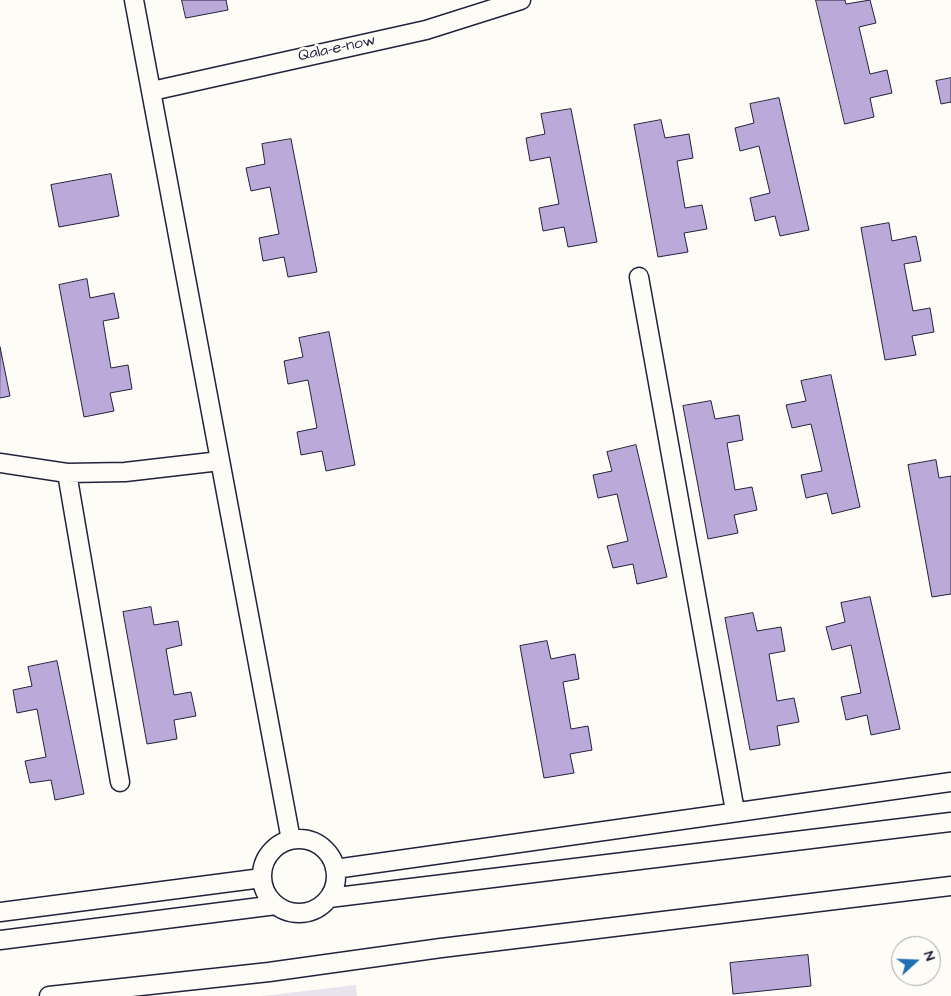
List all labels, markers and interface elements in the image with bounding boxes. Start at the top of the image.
street label: Qala-e-now [296,31,378,67]
north arrow [891,936,941,986]
text: N [918,949,940,964]

